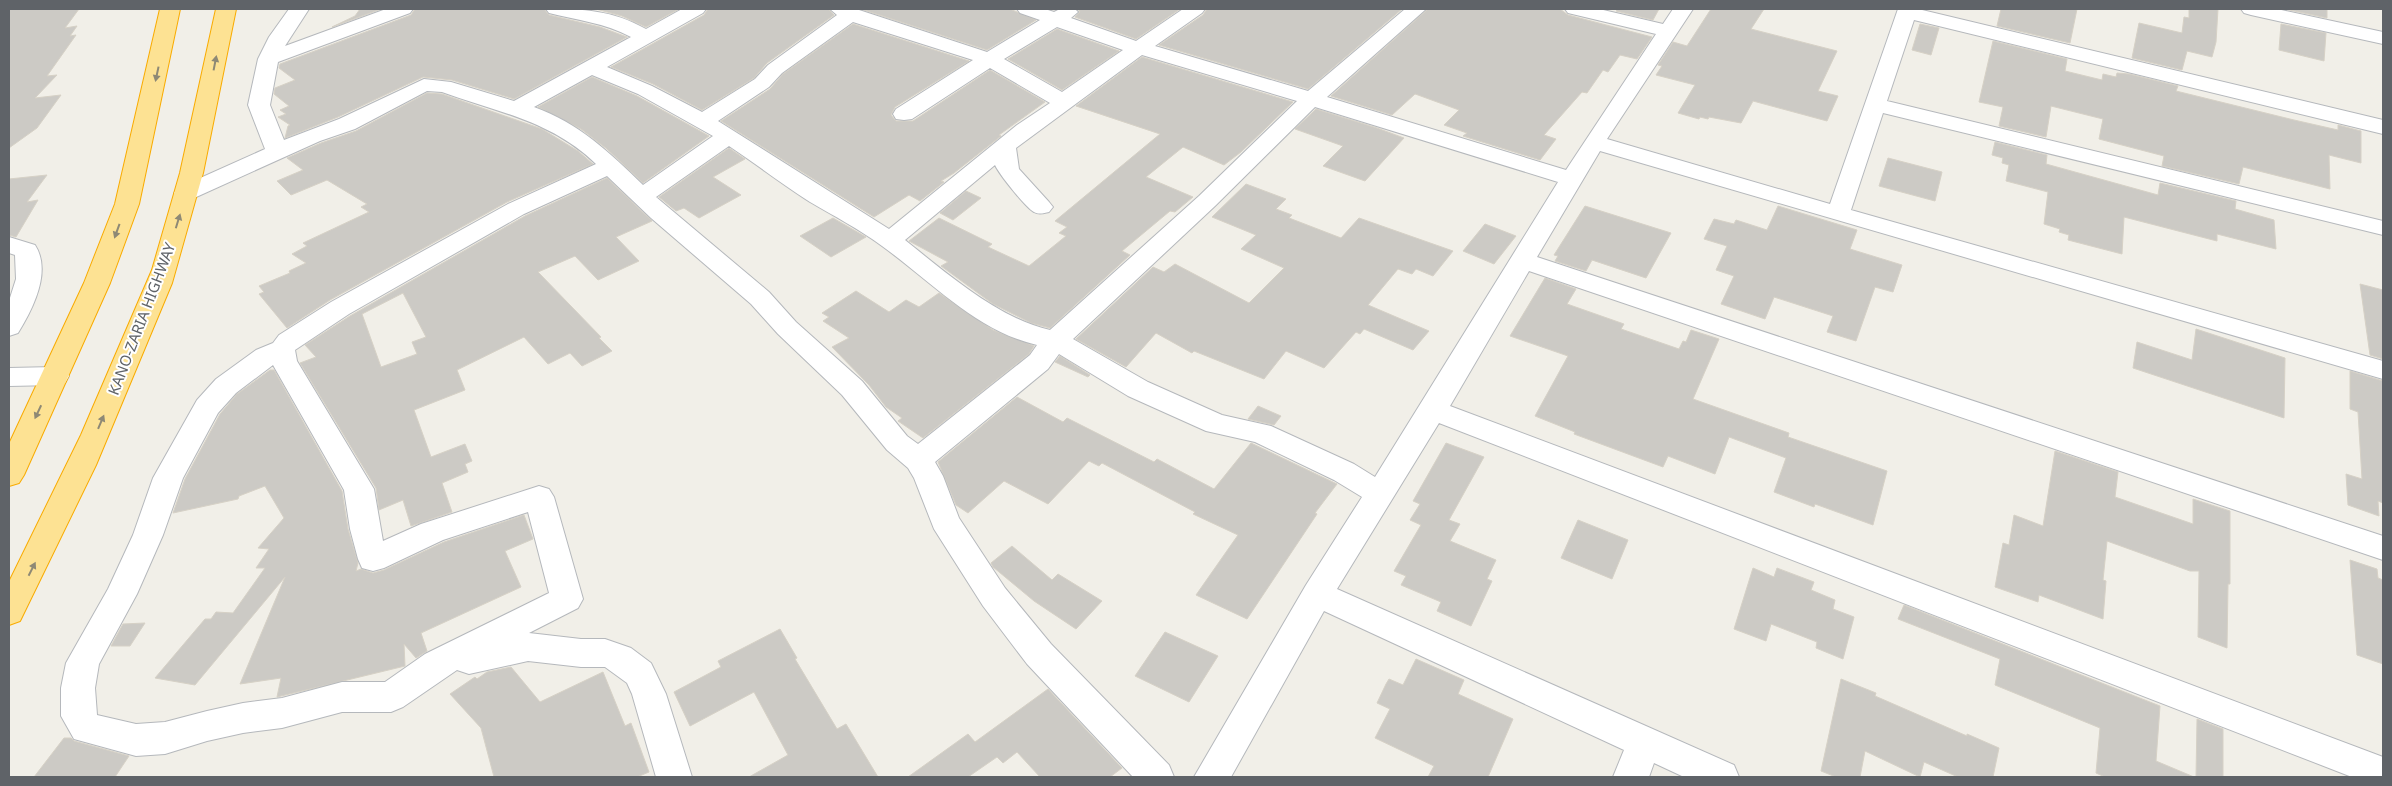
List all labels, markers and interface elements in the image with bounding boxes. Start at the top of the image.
one-way arrow [212,55,220,71]
one-way arrow [153,66,161,81]
one-way arrow [175,214,183,229]
one-way arrow [113,224,121,239]
street label: KANO-ZARIA HIGHWAY [103,239,180,398]
one-way arrow [34,405,42,419]
one-way arrow [98,415,106,429]
one-way arrow [28,561,36,576]

